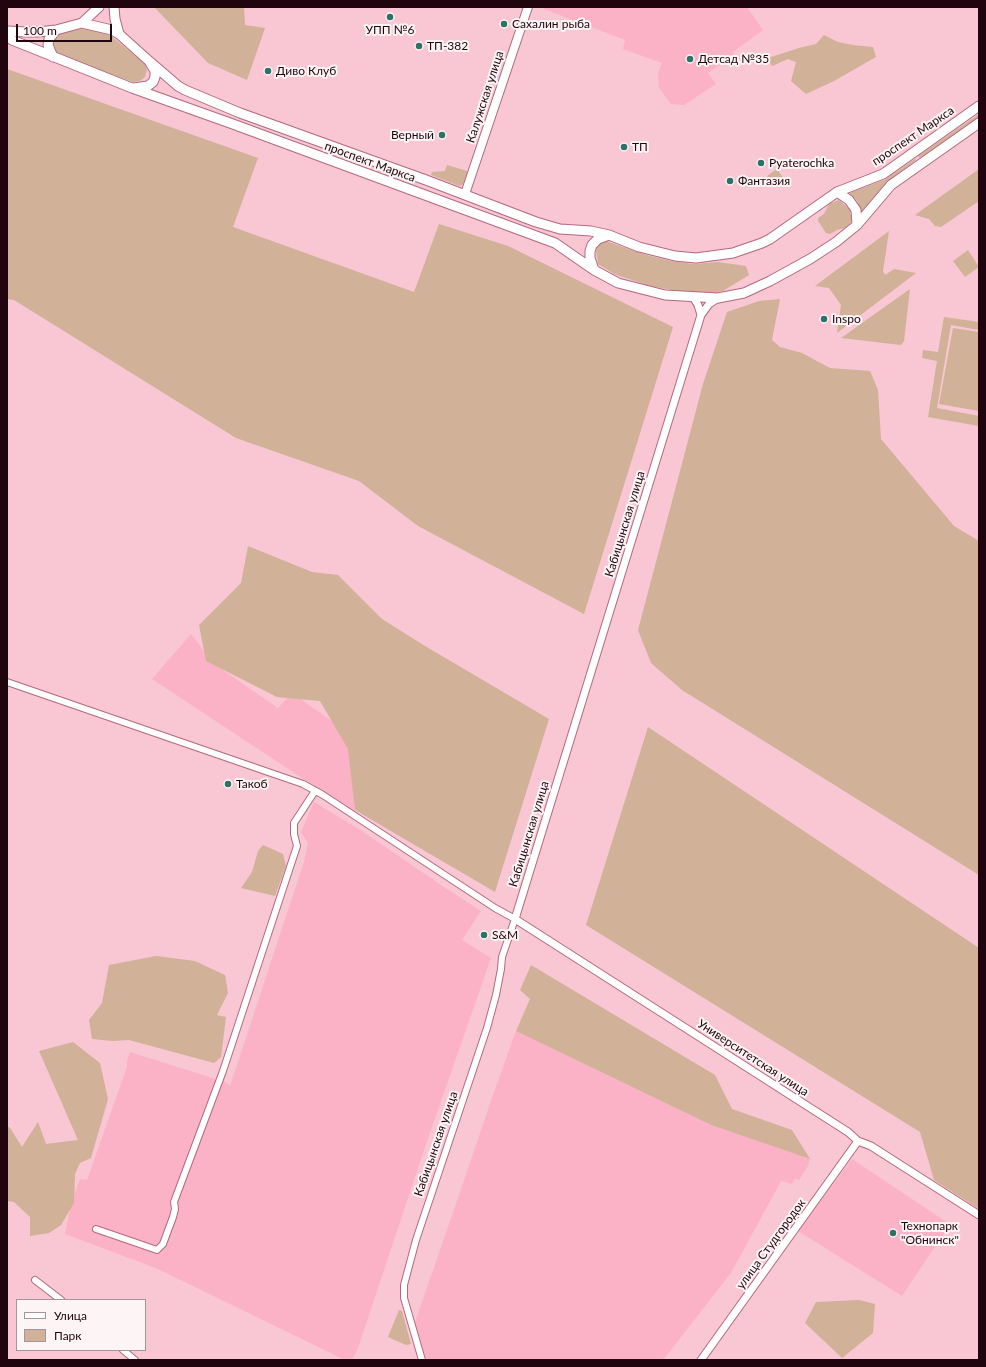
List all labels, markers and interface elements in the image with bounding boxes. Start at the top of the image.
marker: УПП №6 [385,12,395,22]
scale bar [18,16,114,42]
place label: Сахалин рыба [512,17,590,31]
marker: Сахалин рыба [499,19,509,29]
text: 100 m [23,23,57,38]
place label: УПП №6 [365,23,415,37]
place label: ТП-382 [427,39,468,53]
marker: ТП-382 [414,41,424,51]
street label: Калужская улица [463,49,507,145]
place label: Детсад №35 [698,52,769,66]
marker: Детсад №35 [685,54,695,64]
place label: Диво Клуб [276,64,336,78]
marker: Диво Клуб [263,66,273,76]
street label: проспект Маркса [869,103,957,169]
place label: Верный [391,128,434,142]
marker: Верный [437,130,447,140]
street label: проспект Маркса [323,139,417,185]
place label: ТП [632,140,648,154]
marker: ТП [619,142,629,152]
place label: Pyaterochka [769,156,834,170]
marker: Pyaterochka [756,158,766,168]
place label: Фантазия [738,174,790,188]
marker: Фантазия [725,176,735,186]
place label: Inspo [832,312,861,326]
marker: Inspo [819,314,829,324]
street label: Кабицынская улица [602,469,648,579]
place label: Такоб [236,777,267,791]
marker: Такоб [223,779,233,789]
street label: Кабицынская улица [506,779,552,889]
place label: S&M [492,928,518,942]
marker: S&M [479,930,489,940]
street label: Университетская улица [695,1017,811,1099]
street label: Кабицынская улица [411,1090,461,1198]
street label: улица Студгородок [733,1196,809,1292]
place label: Технопарк "Обнинск" [901,1219,959,1247]
marker: Технопарк "Обнинск" [888,1228,898,1238]
legend [16,1299,146,1351]
text: Улица [54,1308,87,1323]
text: Парк [54,1328,82,1343]

